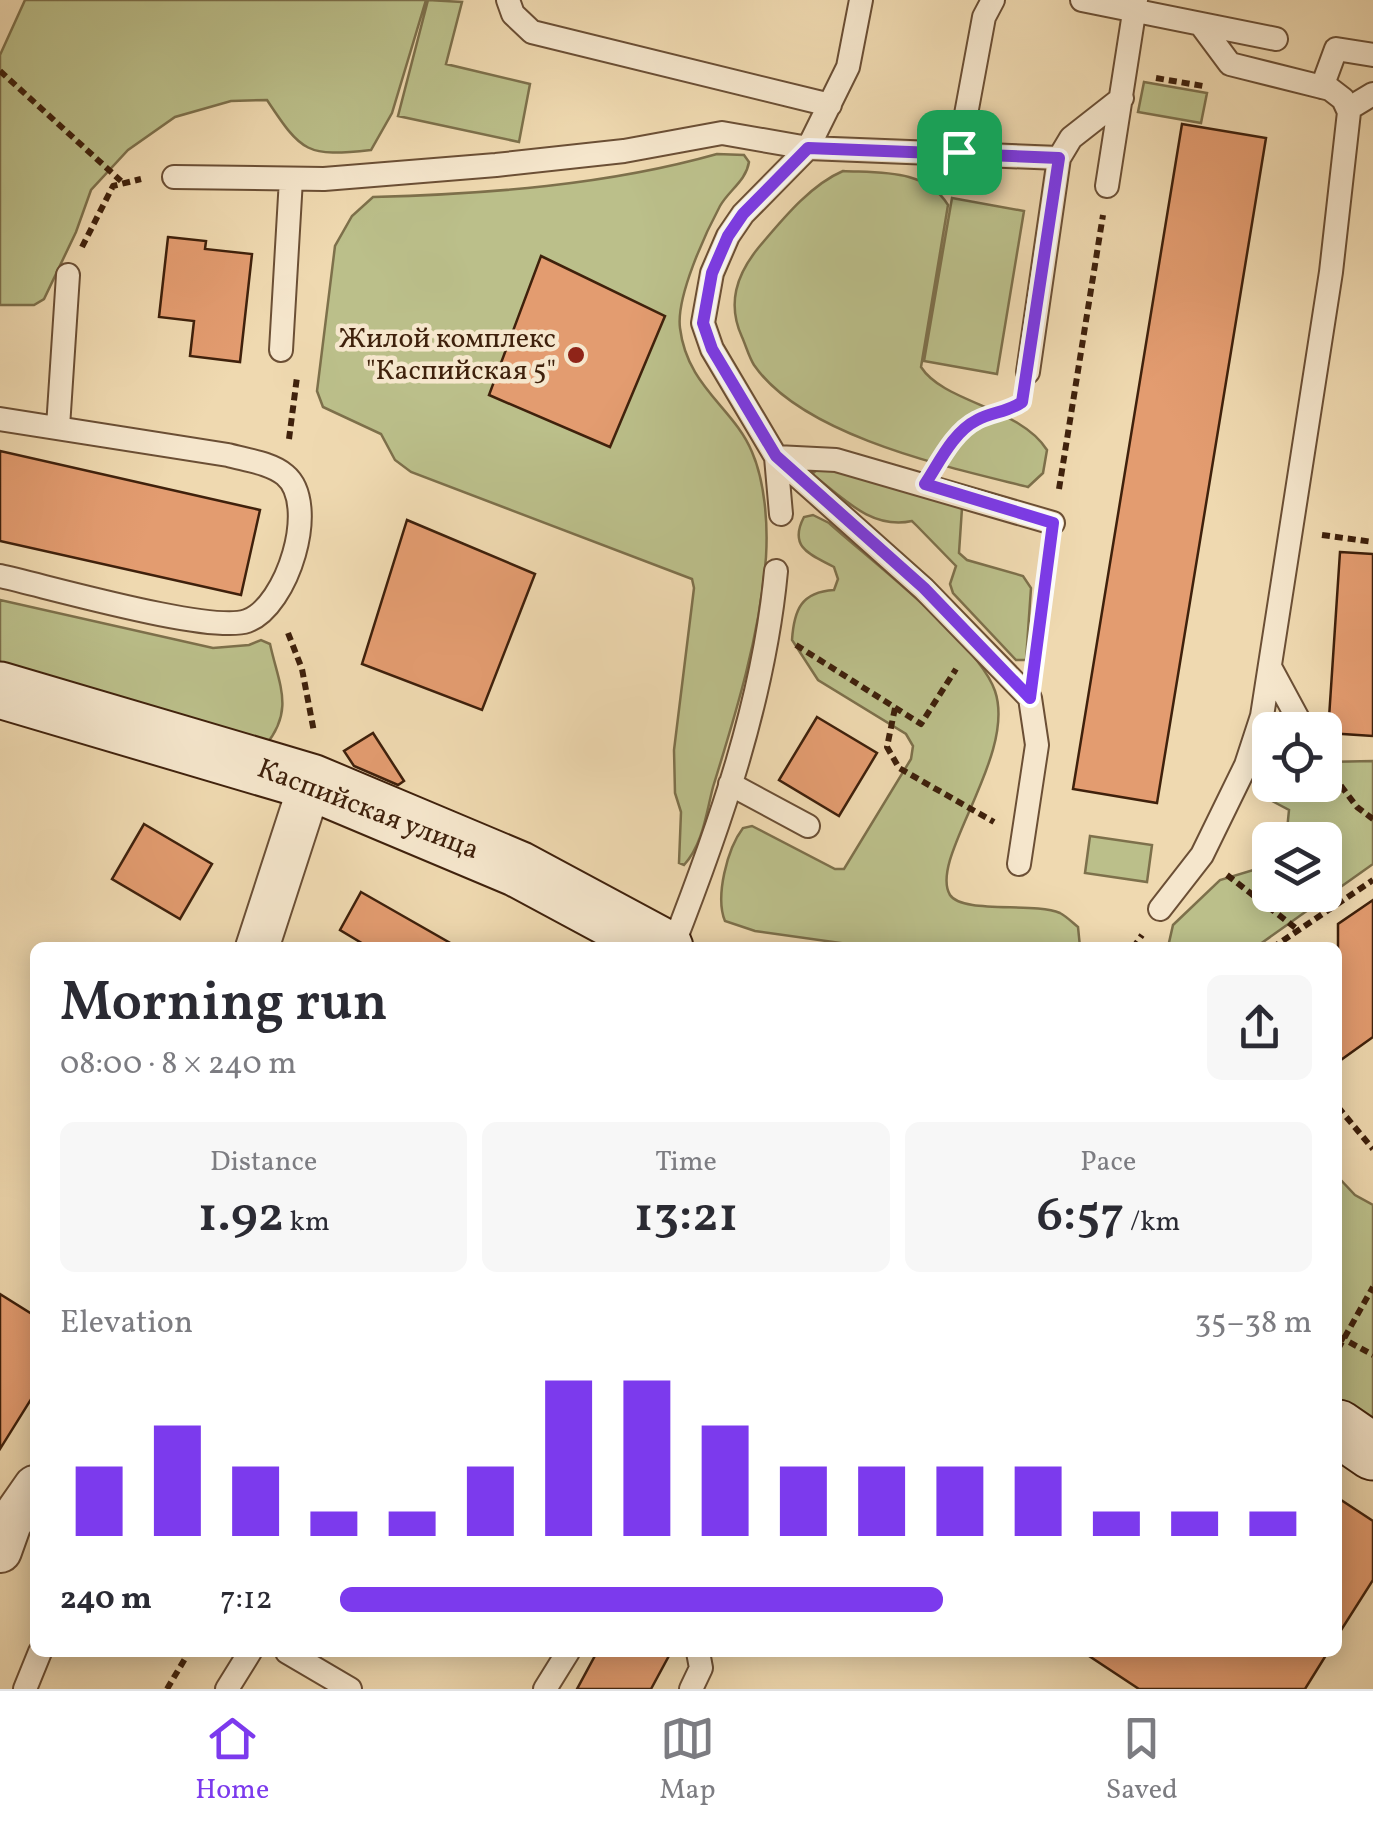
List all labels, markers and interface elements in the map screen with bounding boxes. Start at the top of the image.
pin [917,110,1002,195]
icon: arrive [932,125,987,180]
place label: Жилой комплекс "Каспийская 5" [339,320,556,391]
marker: Жилой комплекс "Каспийская 5" [565,344,587,366]
map controls [1252,712,1342,912]
button: locate [1252,712,1342,802]
street label: Каспийская улица [252,750,484,870]
button: layers [1252,822,1342,912]
text: Morning run [60,967,388,1043]
button: share [1207,975,1312,1080]
text: 08:00 · 8 × 240 m [60,1043,297,1087]
text: Distance [210,1143,317,1182]
text: Time [655,1143,717,1182]
text: Pace [1080,1143,1136,1182]
text: 1.92 [198,1182,284,1252]
text: 13:21 [634,1182,738,1252]
text: 6:57 [1036,1182,1124,1252]
text: km [284,1203,330,1242]
text: /km [1124,1203,1180,1242]
text: Elevation [60,1302,193,1346]
text: 35–38 m [1195,1302,1312,1346]
text: 240 m [60,1578,152,1622]
text: 7:12 [220,1578,273,1622]
tab: Home [195,1711,269,1810]
tab: Map [659,1711,715,1810]
tab: Saved [1106,1711,1178,1810]

